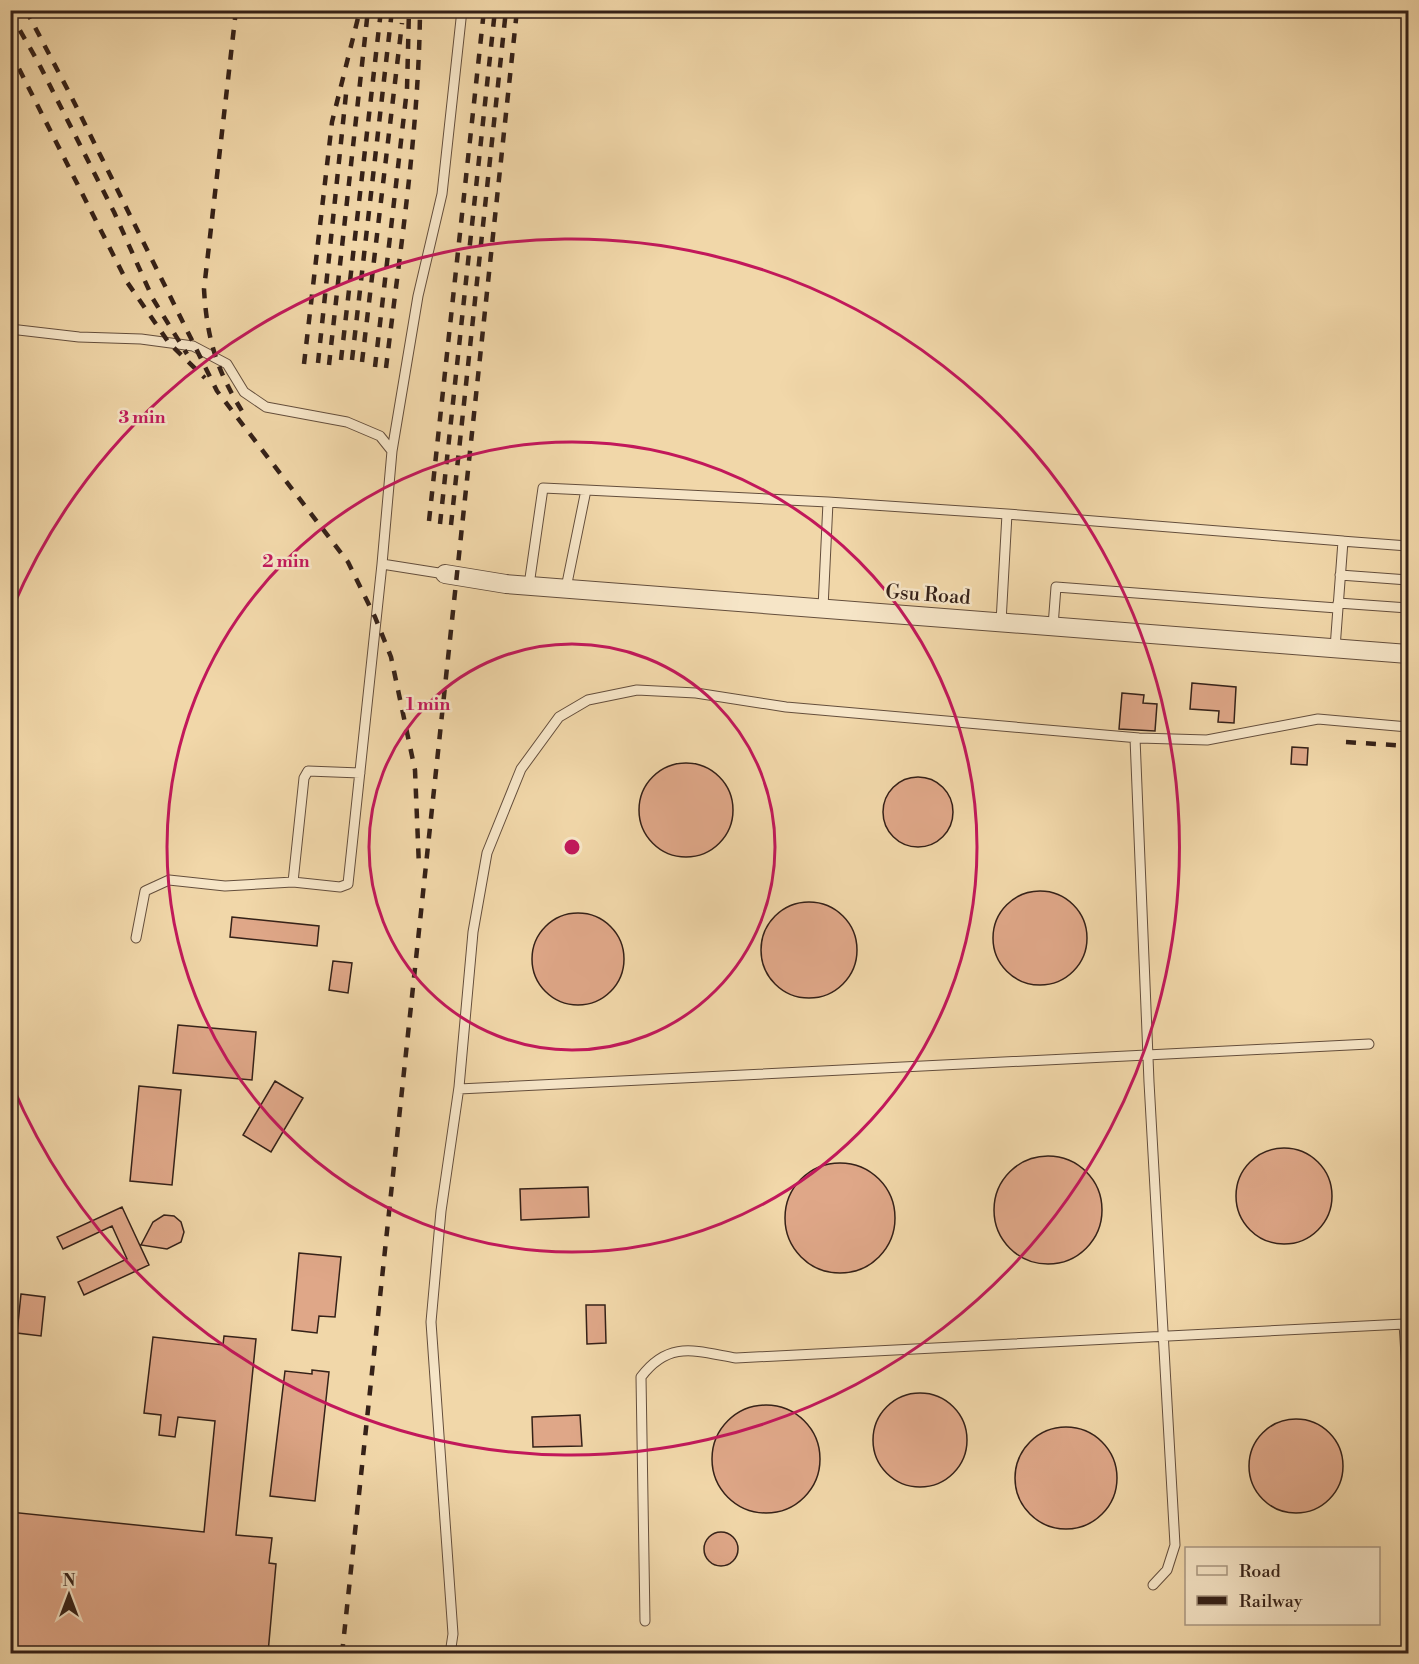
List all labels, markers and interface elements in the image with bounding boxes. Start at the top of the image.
text: 3 min [119,406,165,429]
text: 2 min [262,550,310,573]
street label: Gsu Road [884,580,972,611]
text: 1 min [406,693,450,716]
centre of rings [562,837,582,857]
legend [1185,1547,1380,1625]
text: Road [1239,1560,1282,1583]
north arrow [39,1565,99,1625]
text: N [63,1571,76,1591]
text: Railway [1239,1590,1303,1613]

